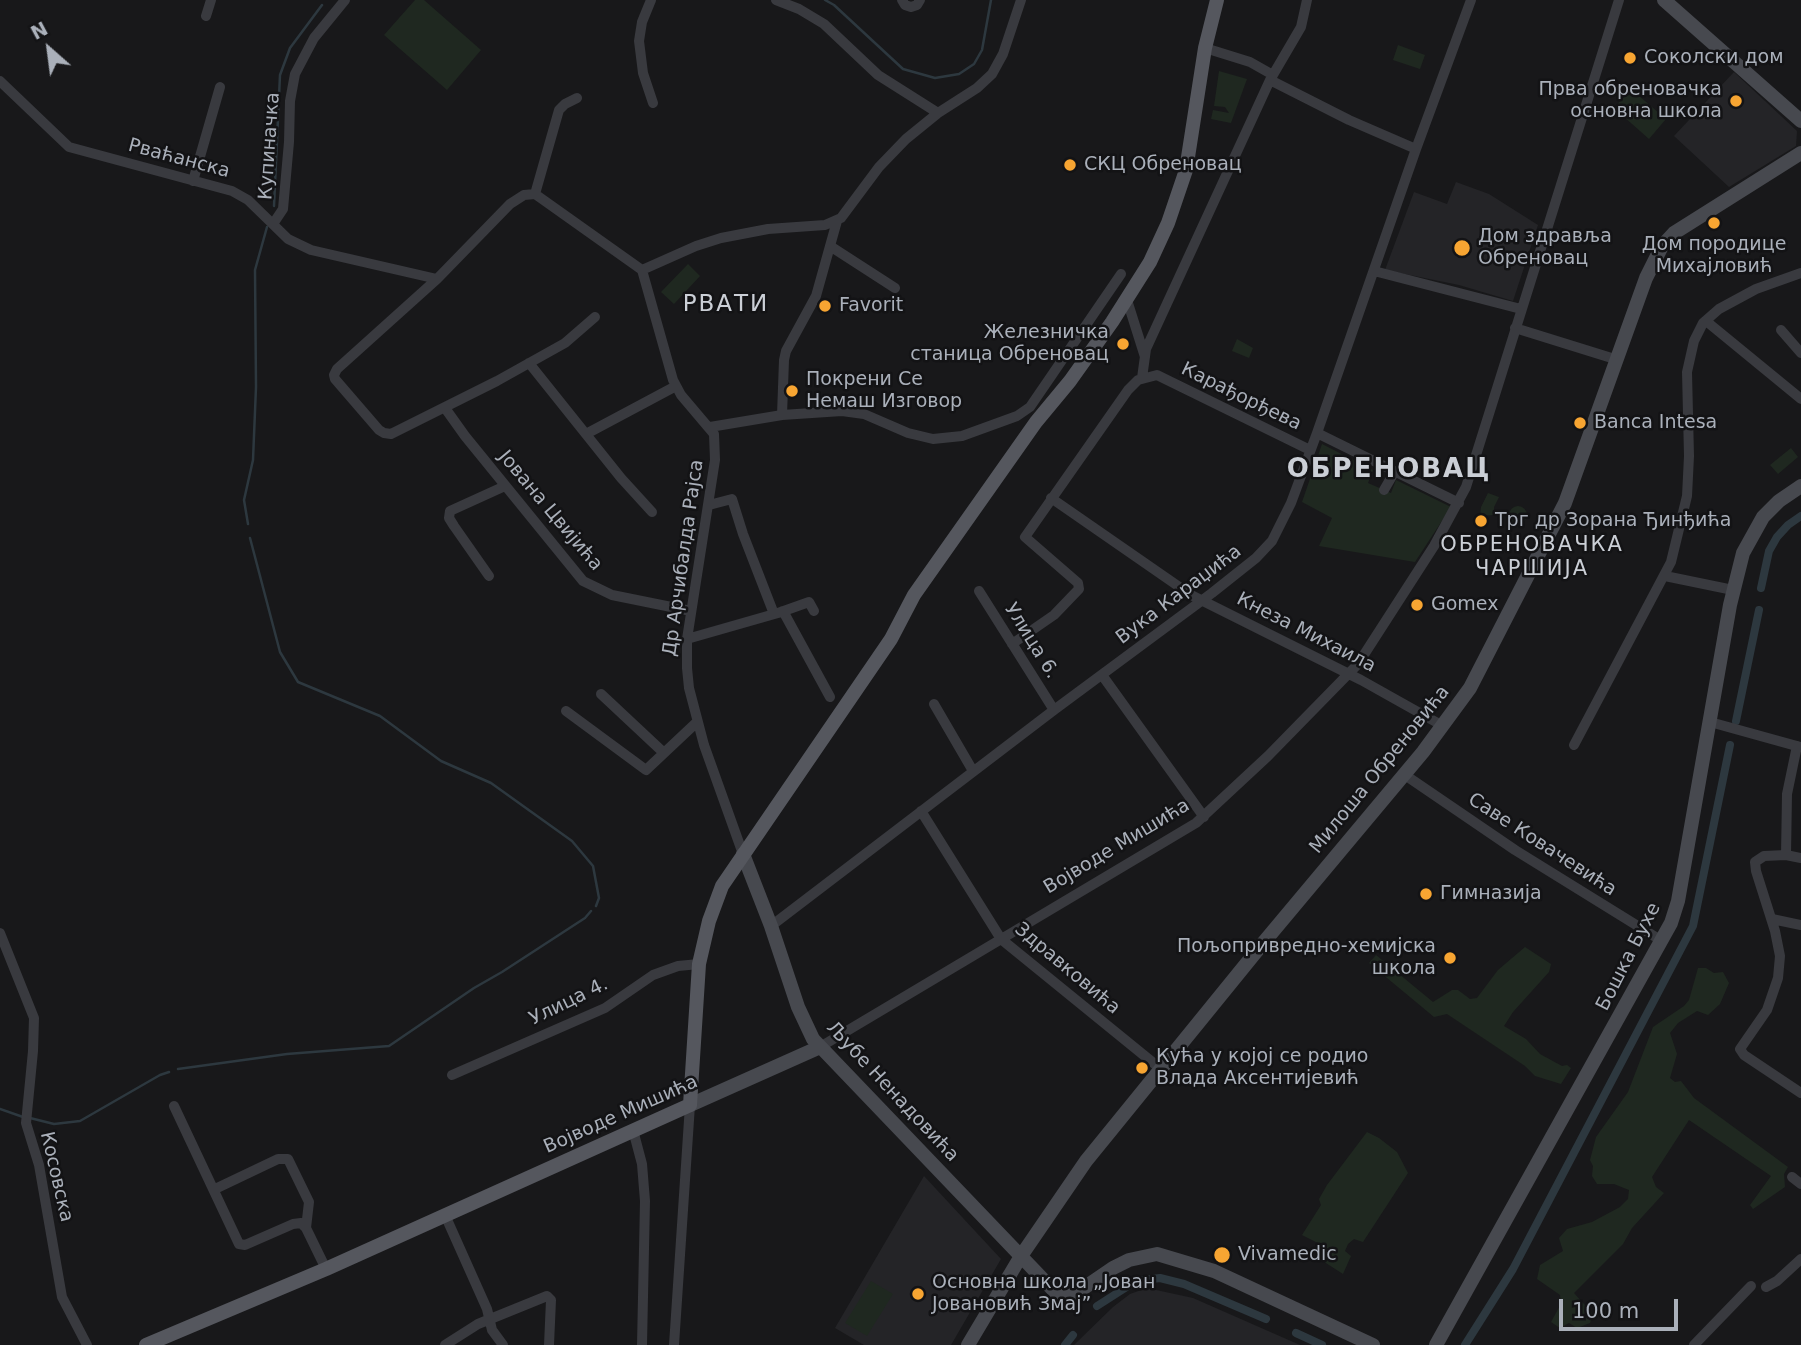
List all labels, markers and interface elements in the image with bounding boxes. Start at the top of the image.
north arrow [14,14,84,84]
text: N [27,17,51,44]
place label: Соколски дом [1644,47,1784,69]
marker: Соколски дом [1622,50,1638,66]
place label: Прва обреновачка основна школа [1538,79,1722,123]
street label: Купиначка [255,91,285,201]
marker: Прва обреновачка основна школа [1728,93,1744,109]
street label: Рваћанска [126,134,232,184]
place label: СКЦ Обреновац [1084,154,1242,176]
marker: СКЦ Обреновац [1062,157,1078,173]
marker: Дом породице Михајловић [1706,215,1722,231]
place label: Дом здравља Обреновац [1478,226,1612,270]
place label: Дом породице Михајловић [1642,234,1786,278]
marker: Дом здравља Обреновац [1452,238,1472,258]
district label: РВАТИ [683,291,769,319]
place label: Favorit [839,295,903,317]
marker: Favorit [817,298,833,314]
place label: Железничка станица Обреновац [910,322,1109,366]
marker: Железничка станица Обреновац [1115,336,1131,352]
street label: Карађорђева [1177,358,1305,436]
place label: Покрени Се Немаш Изговор [806,369,962,413]
marker: Покрени Се Немаш Изговор [784,383,800,399]
place label: Banca Intesa [1594,412,1717,434]
marker: Banca Intesa [1572,415,1588,431]
street label: Јована Цвијића [493,446,607,576]
district label: ОБРЕНОВАЦ [1288,454,1490,486]
street label: Др Арчибалда Рајса [659,458,709,658]
place label: Трг др Зорана Ђинђића [1495,510,1731,532]
marker: Трг др Зорана Ђинђића [1473,513,1489,529]
district label: ОБРЕНОВАЧКА ЧАРШИЈА [1442,533,1622,583]
street label: Вука Караџића [1112,540,1246,650]
street label: Кнеза Михаила [1233,588,1379,678]
place label: Gomex [1431,594,1498,616]
marker: Gomex [1409,597,1425,613]
street label: Улица 6. [999,599,1063,683]
street label: Милоша Обреновића [1305,681,1455,859]
street label: Саве Ковачевића [1464,789,1620,901]
street label: Војводе Мишића [1040,794,1194,900]
place label: Гимназија [1440,883,1542,905]
marker: Гимназија [1418,886,1434,902]
street label: Бошка Бухе [1592,899,1666,1015]
street label: Здравковића [1010,918,1124,1020]
place label: Пољопривредно-хемијска школа [1177,936,1436,980]
marker: Пољопривредно-хемијска школа [1442,950,1458,966]
street label: Улица 4. [526,973,612,1031]
street label: Љубе Ненадовића [821,1017,963,1167]
place label: Кућа у којој се родио Влада Аксентијевић [1156,1046,1368,1090]
marker: Кућа у којој се родио Влада Аксентијевић [1134,1060,1150,1076]
street label: Војводе Мишића [540,1071,702,1159]
street label: Косовска [35,1130,77,1224]
place label: Vivamedic [1238,1244,1337,1266]
marker: Vivamedic [1212,1245,1232,1265]
place label: Основна школа „Јован Јовановић Змај” [932,1272,1155,1316]
marker: Основна школа „Јован Јовановић Змај” [910,1286,926,1302]
scale bar [1563,1286,1682,1330]
text: 100 m [1572,1299,1639,1323]

